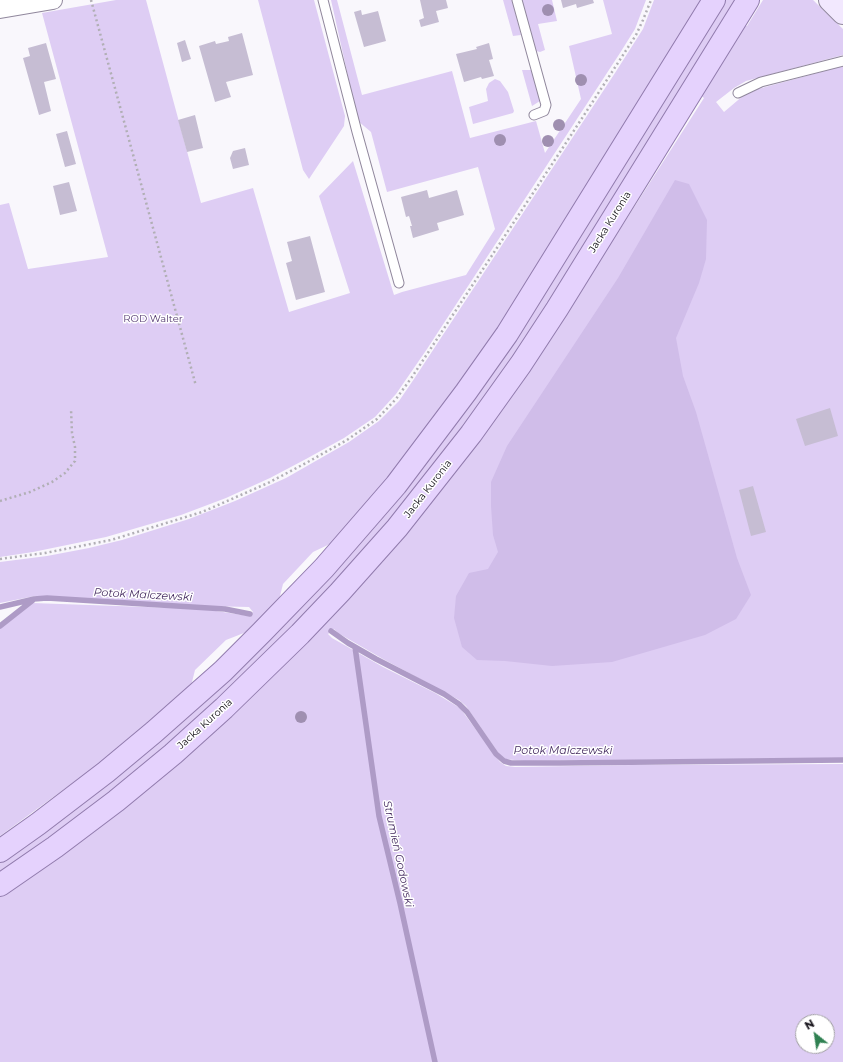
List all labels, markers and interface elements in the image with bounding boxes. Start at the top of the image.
street label: Jacka Kuronia [586,189,634,255]
park label: ROD Walter [123,313,183,325]
street label: Jacka Kuronia [402,458,454,520]
water label: Potok Malczewski [93,586,193,604]
street label: Jacka Kuronia [175,696,235,752]
water label: Potok Malczewski [514,744,612,758]
water label: Strumień Godowski [380,799,416,909]
north arrow [795,1014,835,1054]
text: N [802,1016,817,1033]

